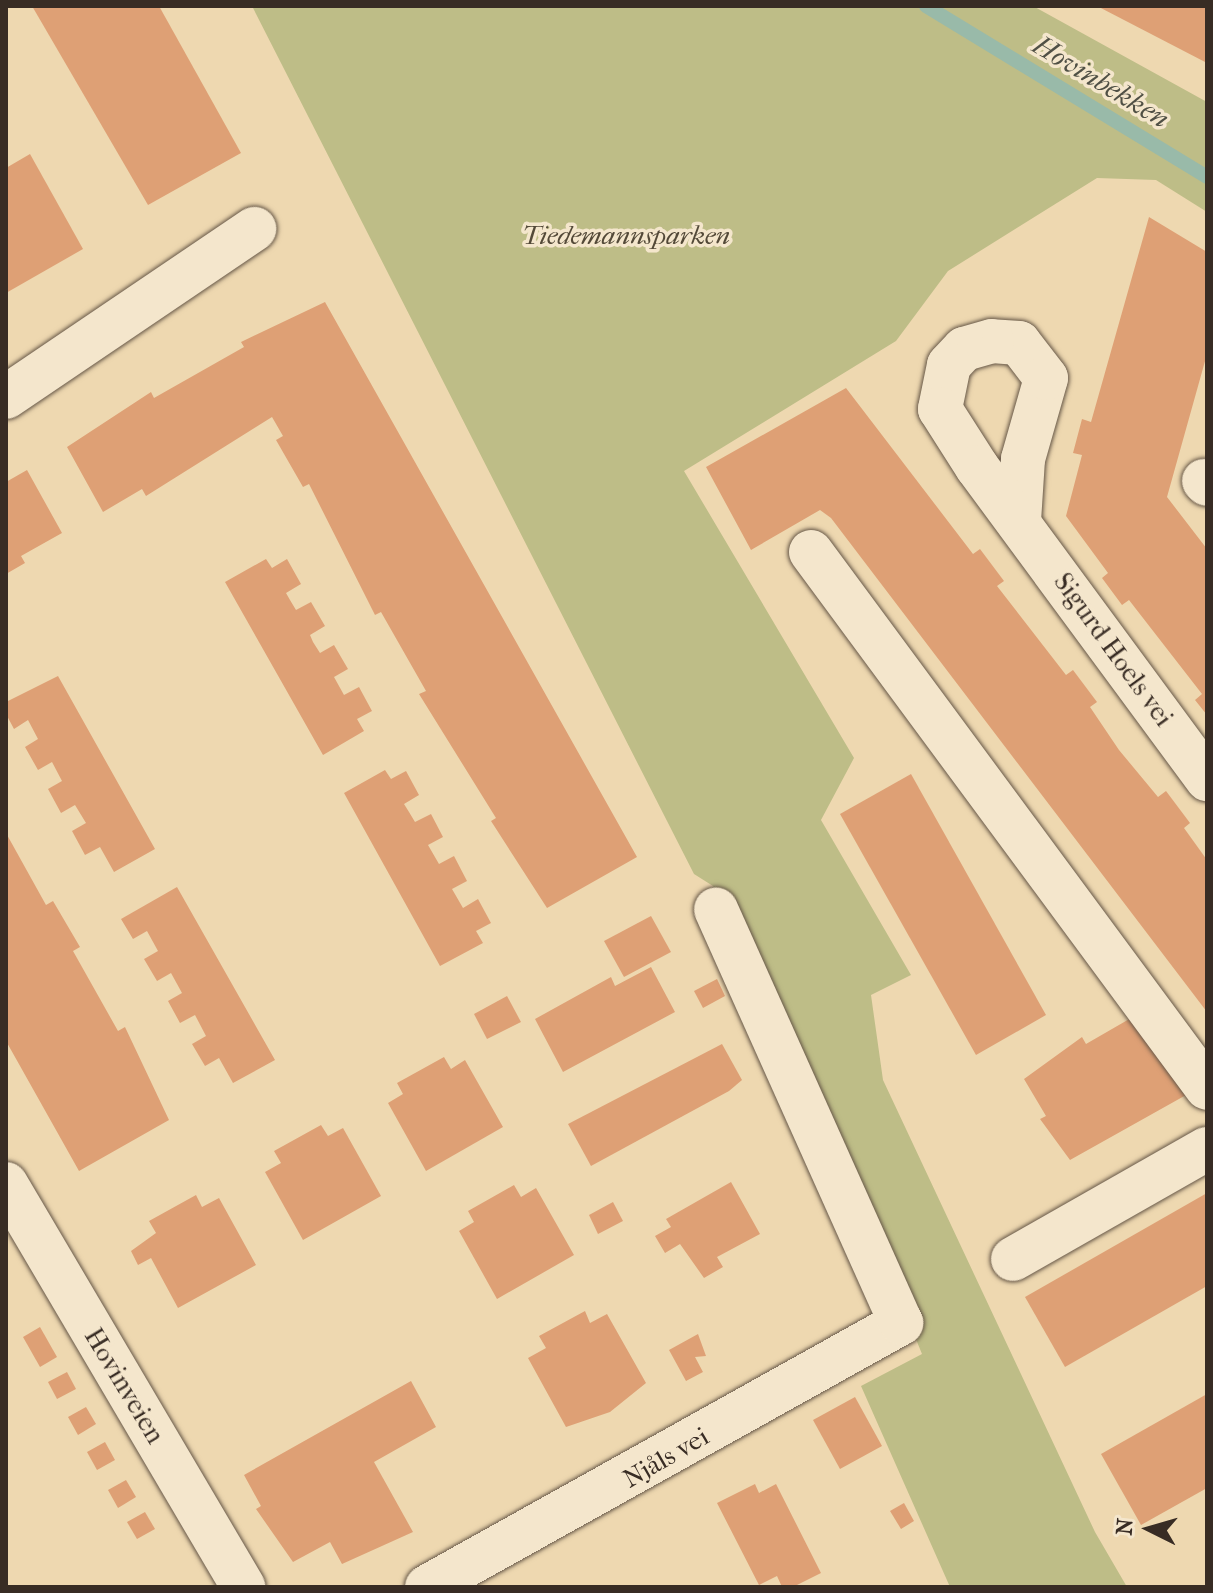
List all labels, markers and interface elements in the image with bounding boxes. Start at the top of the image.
water label: Hovinbekken [1027,28,1175,136]
park label: Tiedemannsparken [522,220,730,252]
street label: Sigurd Hoels vei [1047,567,1179,733]
street label: Hovinveien [77,1323,171,1449]
street label: Njåls vei [618,1421,714,1495]
north arrow [1109,1489,1189,1569]
text: N [1111,1517,1139,1536]

